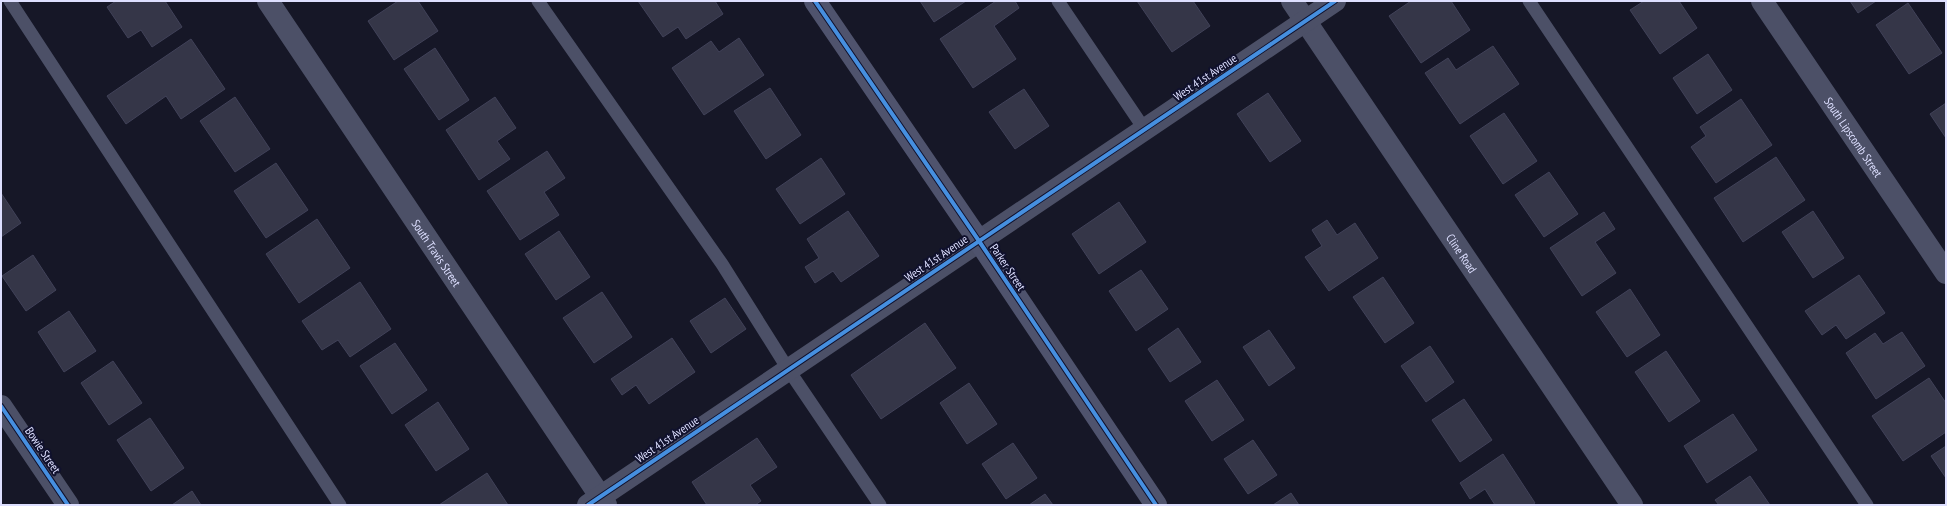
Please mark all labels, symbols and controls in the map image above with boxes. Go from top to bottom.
street label: West 41st Avenue [1170,50,1240,104]
street label: South Lipscomb Street [1822,94,1887,180]
street label: South Travis Street [409,216,465,290]
street label: Cline Road [1443,230,1481,276]
street label: West 41st Avenue [901,231,971,285]
street label: Parker Street [987,241,1030,294]
street label: West 41st Avenue [632,412,702,466]
street label: Bowie Street [22,424,64,477]

